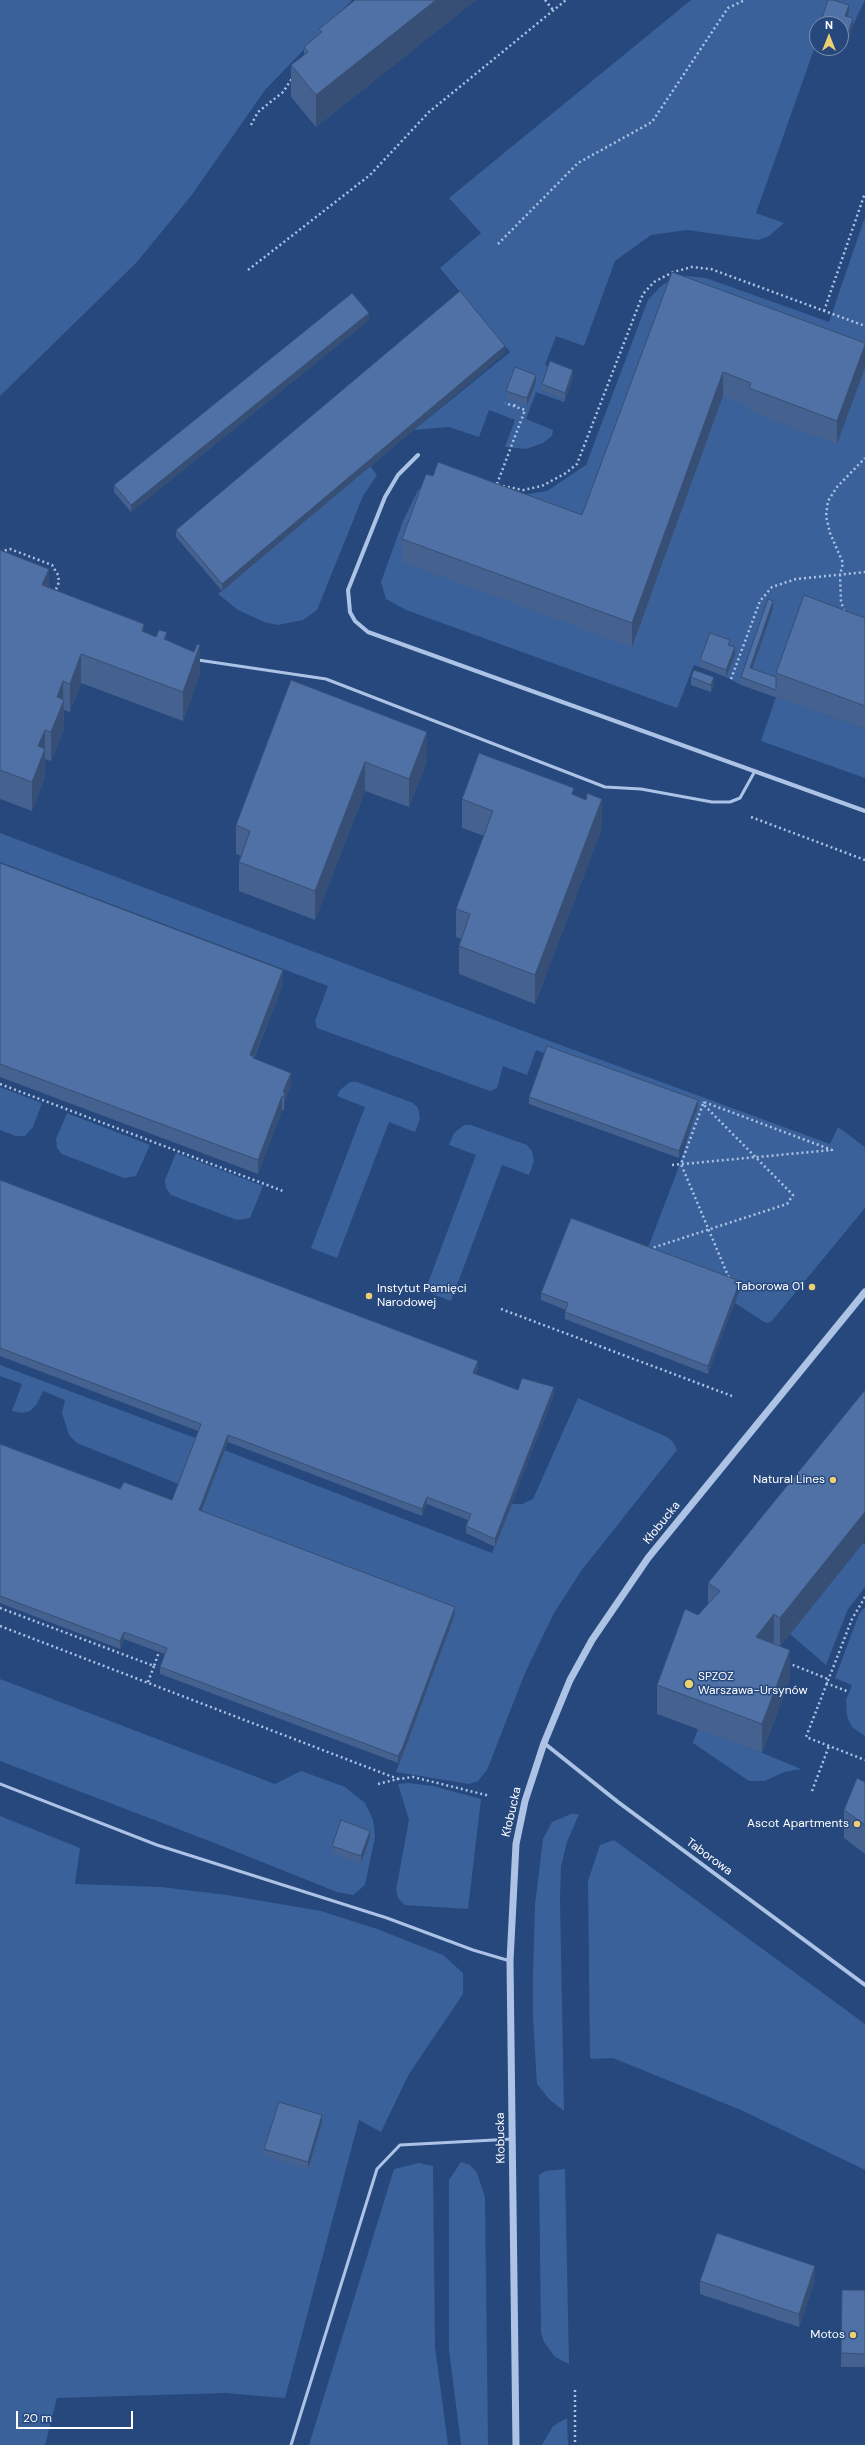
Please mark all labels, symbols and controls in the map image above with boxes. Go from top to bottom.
north arrow [809,16,849,56]
text: N [825,18,833,32]
place label: Taborowa 01 [735,1280,804,1294]
place label: Instytut Pamięci Narodowej [377,1282,467,1310]
marker: Taborowa 01 [807,1282,817,1292]
marker: Instytut Pamięci Narodowej [364,1291,374,1301]
place label: Natural Lines [753,1473,825,1487]
marker: Natural Lines [828,1475,838,1485]
street label: Kłobucka [640,1499,684,1547]
place label: SPZOZ Warszawa-Ursynów [698,1670,808,1698]
marker: SPZOZ Warszawa-Ursynów [683,1678,695,1690]
street label: Kłobucka [499,1786,525,1838]
place label: Ascot Apartments [747,1817,849,1831]
marker: Ascot Apartments [852,1819,862,1829]
street label: Taborowa [683,1835,735,1879]
street label: Kłobucka [493,2112,509,2164]
place label: Motos [810,2328,845,2342]
marker: Motos [848,2330,858,2340]
scale bar [18,2403,135,2429]
text: 20 m [23,2410,52,2426]

